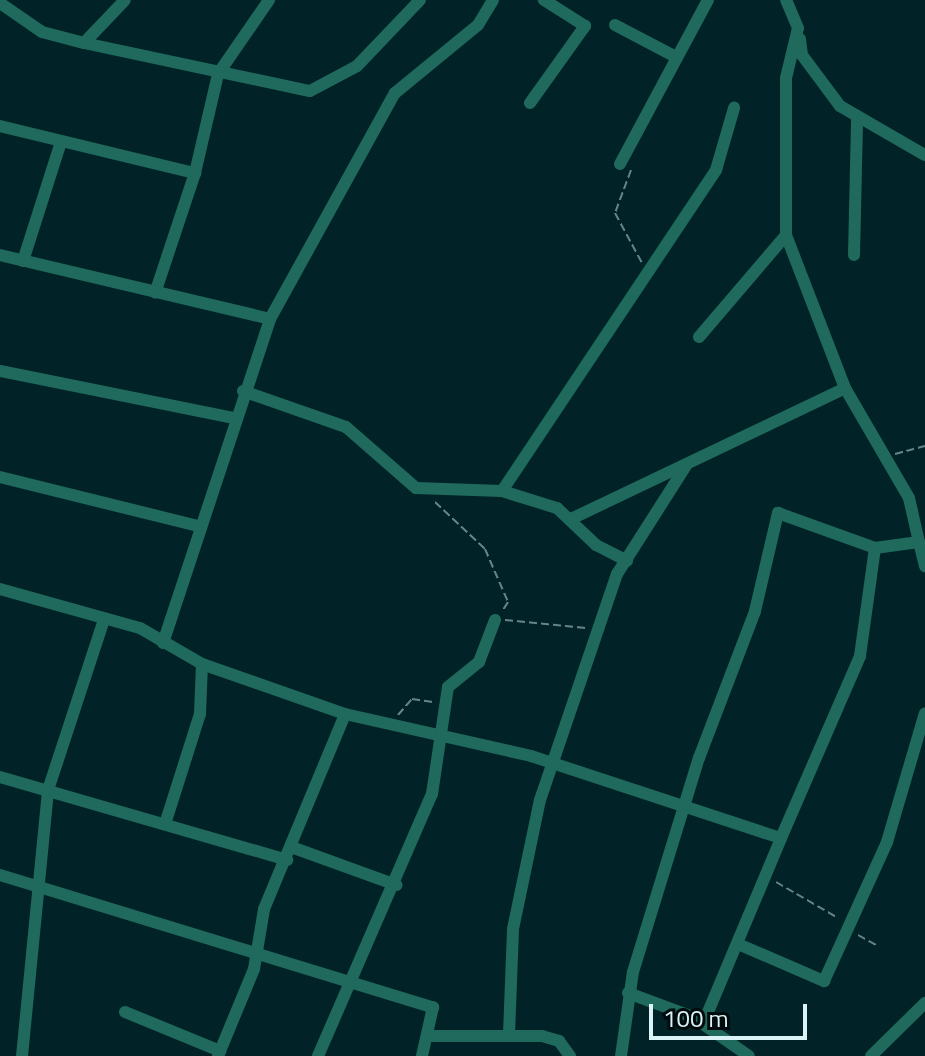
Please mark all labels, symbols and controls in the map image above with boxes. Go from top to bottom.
scale bar [653,988,811,1038]
text: 100 m [663,1000,729,1036]

